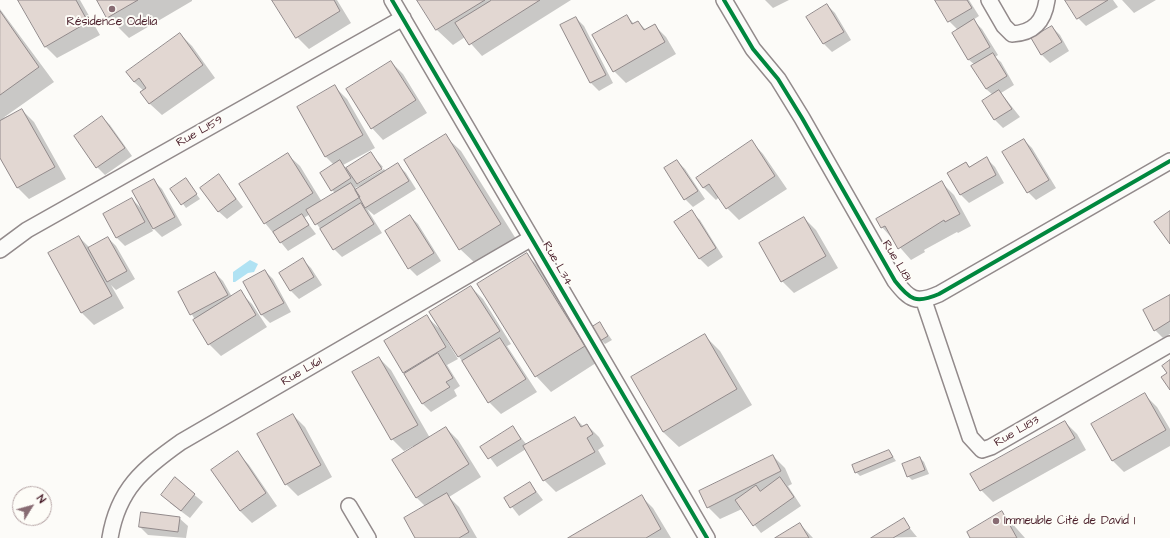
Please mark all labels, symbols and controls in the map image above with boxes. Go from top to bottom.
marker: Résidence Odelia [107,4,117,14]
place label: Résidence Odelia [67,15,157,29]
street label: Rue L159 [174,113,226,151]
street label: Rue L181 [878,238,914,284]
street label: Rue L34 [539,239,575,289]
street label: Rue L161 [279,355,325,389]
street label: Rue L183 [992,413,1042,451]
north arrow [12,486,52,526]
text: N [33,492,49,506]
place label: Immeuble Cité de David 1 [1004,514,1135,528]
marker: Immeuble Cité de David 1 [991,516,1001,526]

